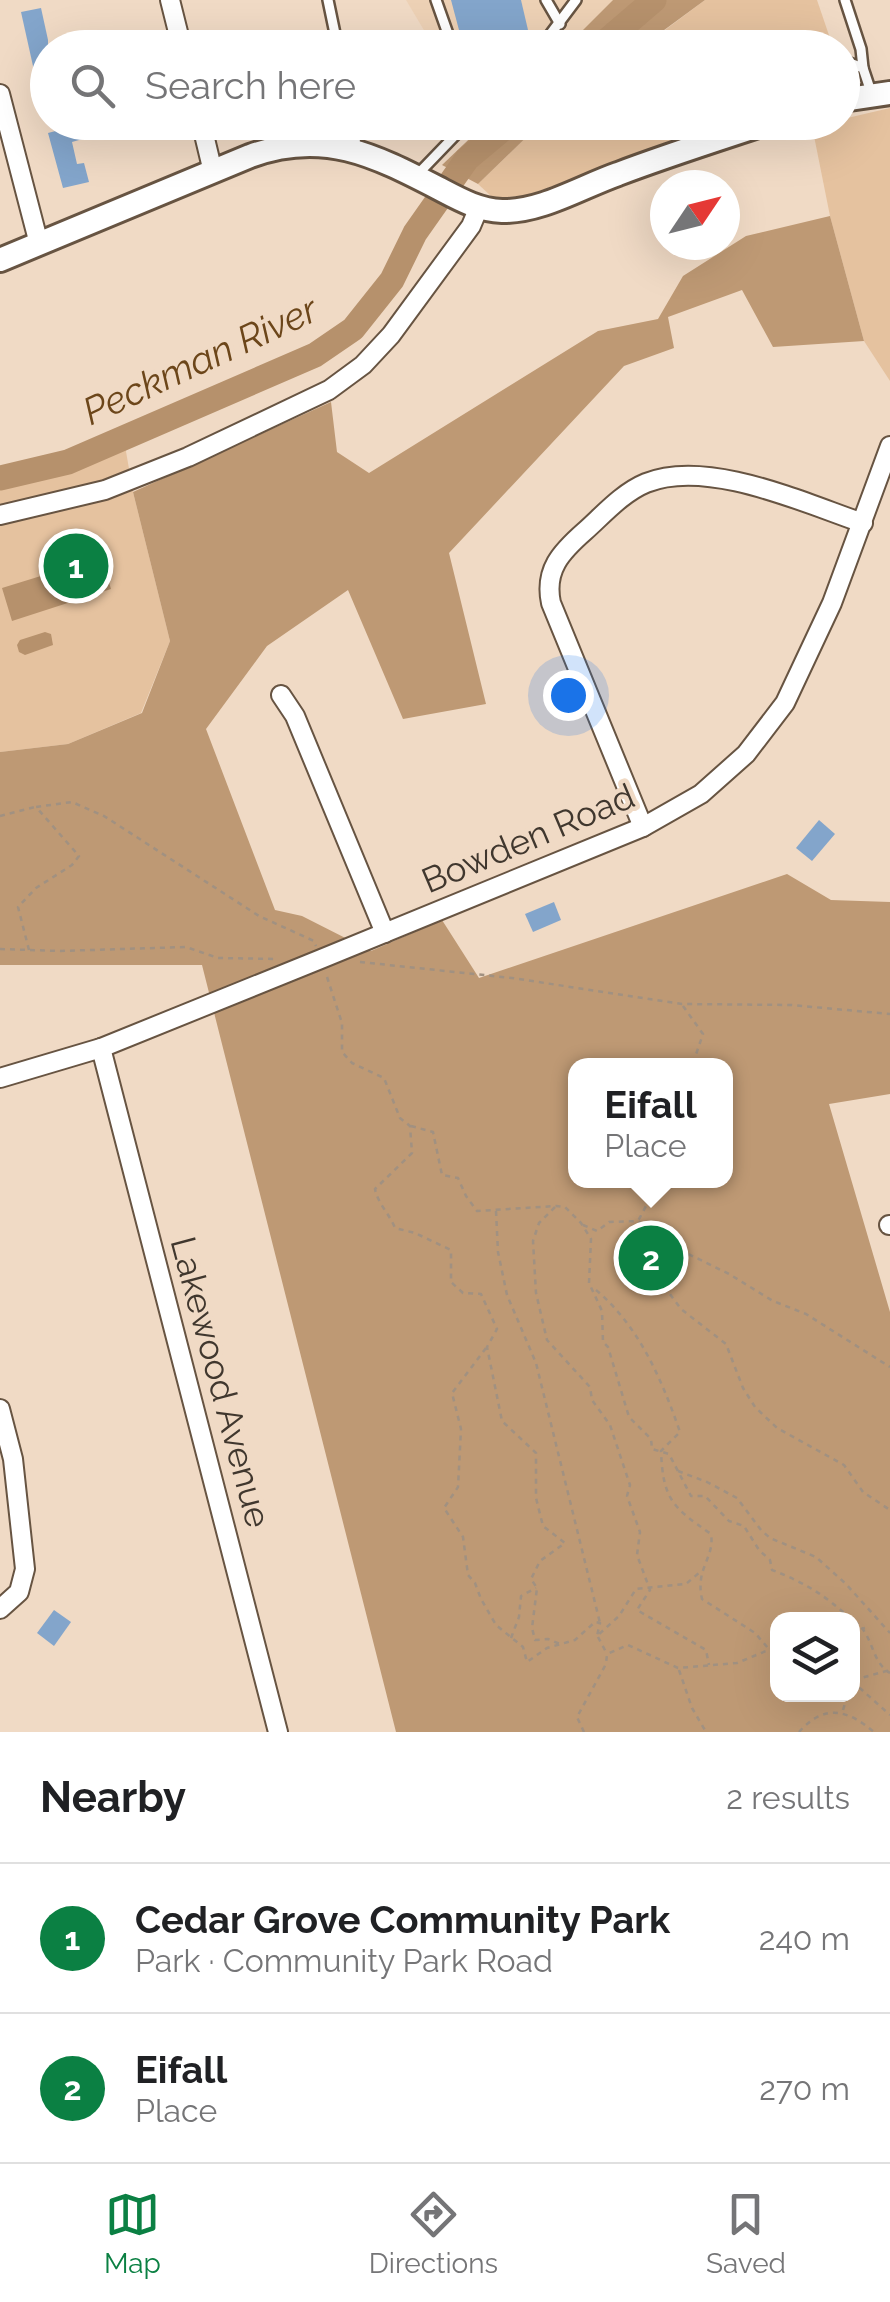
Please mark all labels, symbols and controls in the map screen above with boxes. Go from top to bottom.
search box [30,30,860,140]
icon: search [65,58,120,113]
text: Search here [145,63,356,108]
north arrow [650,170,740,260]
water label: Peckman River [76,285,326,434]
pin: 1 [44,528,108,604]
your location [543,670,594,721]
street label: Bowden Road [416,775,640,901]
popup [568,1058,733,1188]
text: Eifall [604,1082,697,1127]
text: Place [604,1127,687,1164]
pin: 2 [618,1220,684,1296]
street label: Lakewood Avenue [163,1232,279,1532]
map controls [770,1612,860,1702]
button: layers [770,1612,860,1702]
text: Nearby [40,1773,186,1822]
text: 2 results [726,1779,850,1816]
text: Cedar Grove Community Park [135,1897,670,1942]
text: 1 [65,1920,80,1957]
text: 240 m [759,1920,850,1957]
text: Park · Community Park Road [135,1942,553,1979]
text: Eifall [135,2047,227,2092]
text: 2 [63,2070,82,2107]
text: 270 m [759,2070,850,2107]
text: Place [135,2092,217,2129]
tab: Map [104,2187,161,2280]
tab: Directions [369,2187,498,2280]
tab: Saved [706,2187,786,2280]

